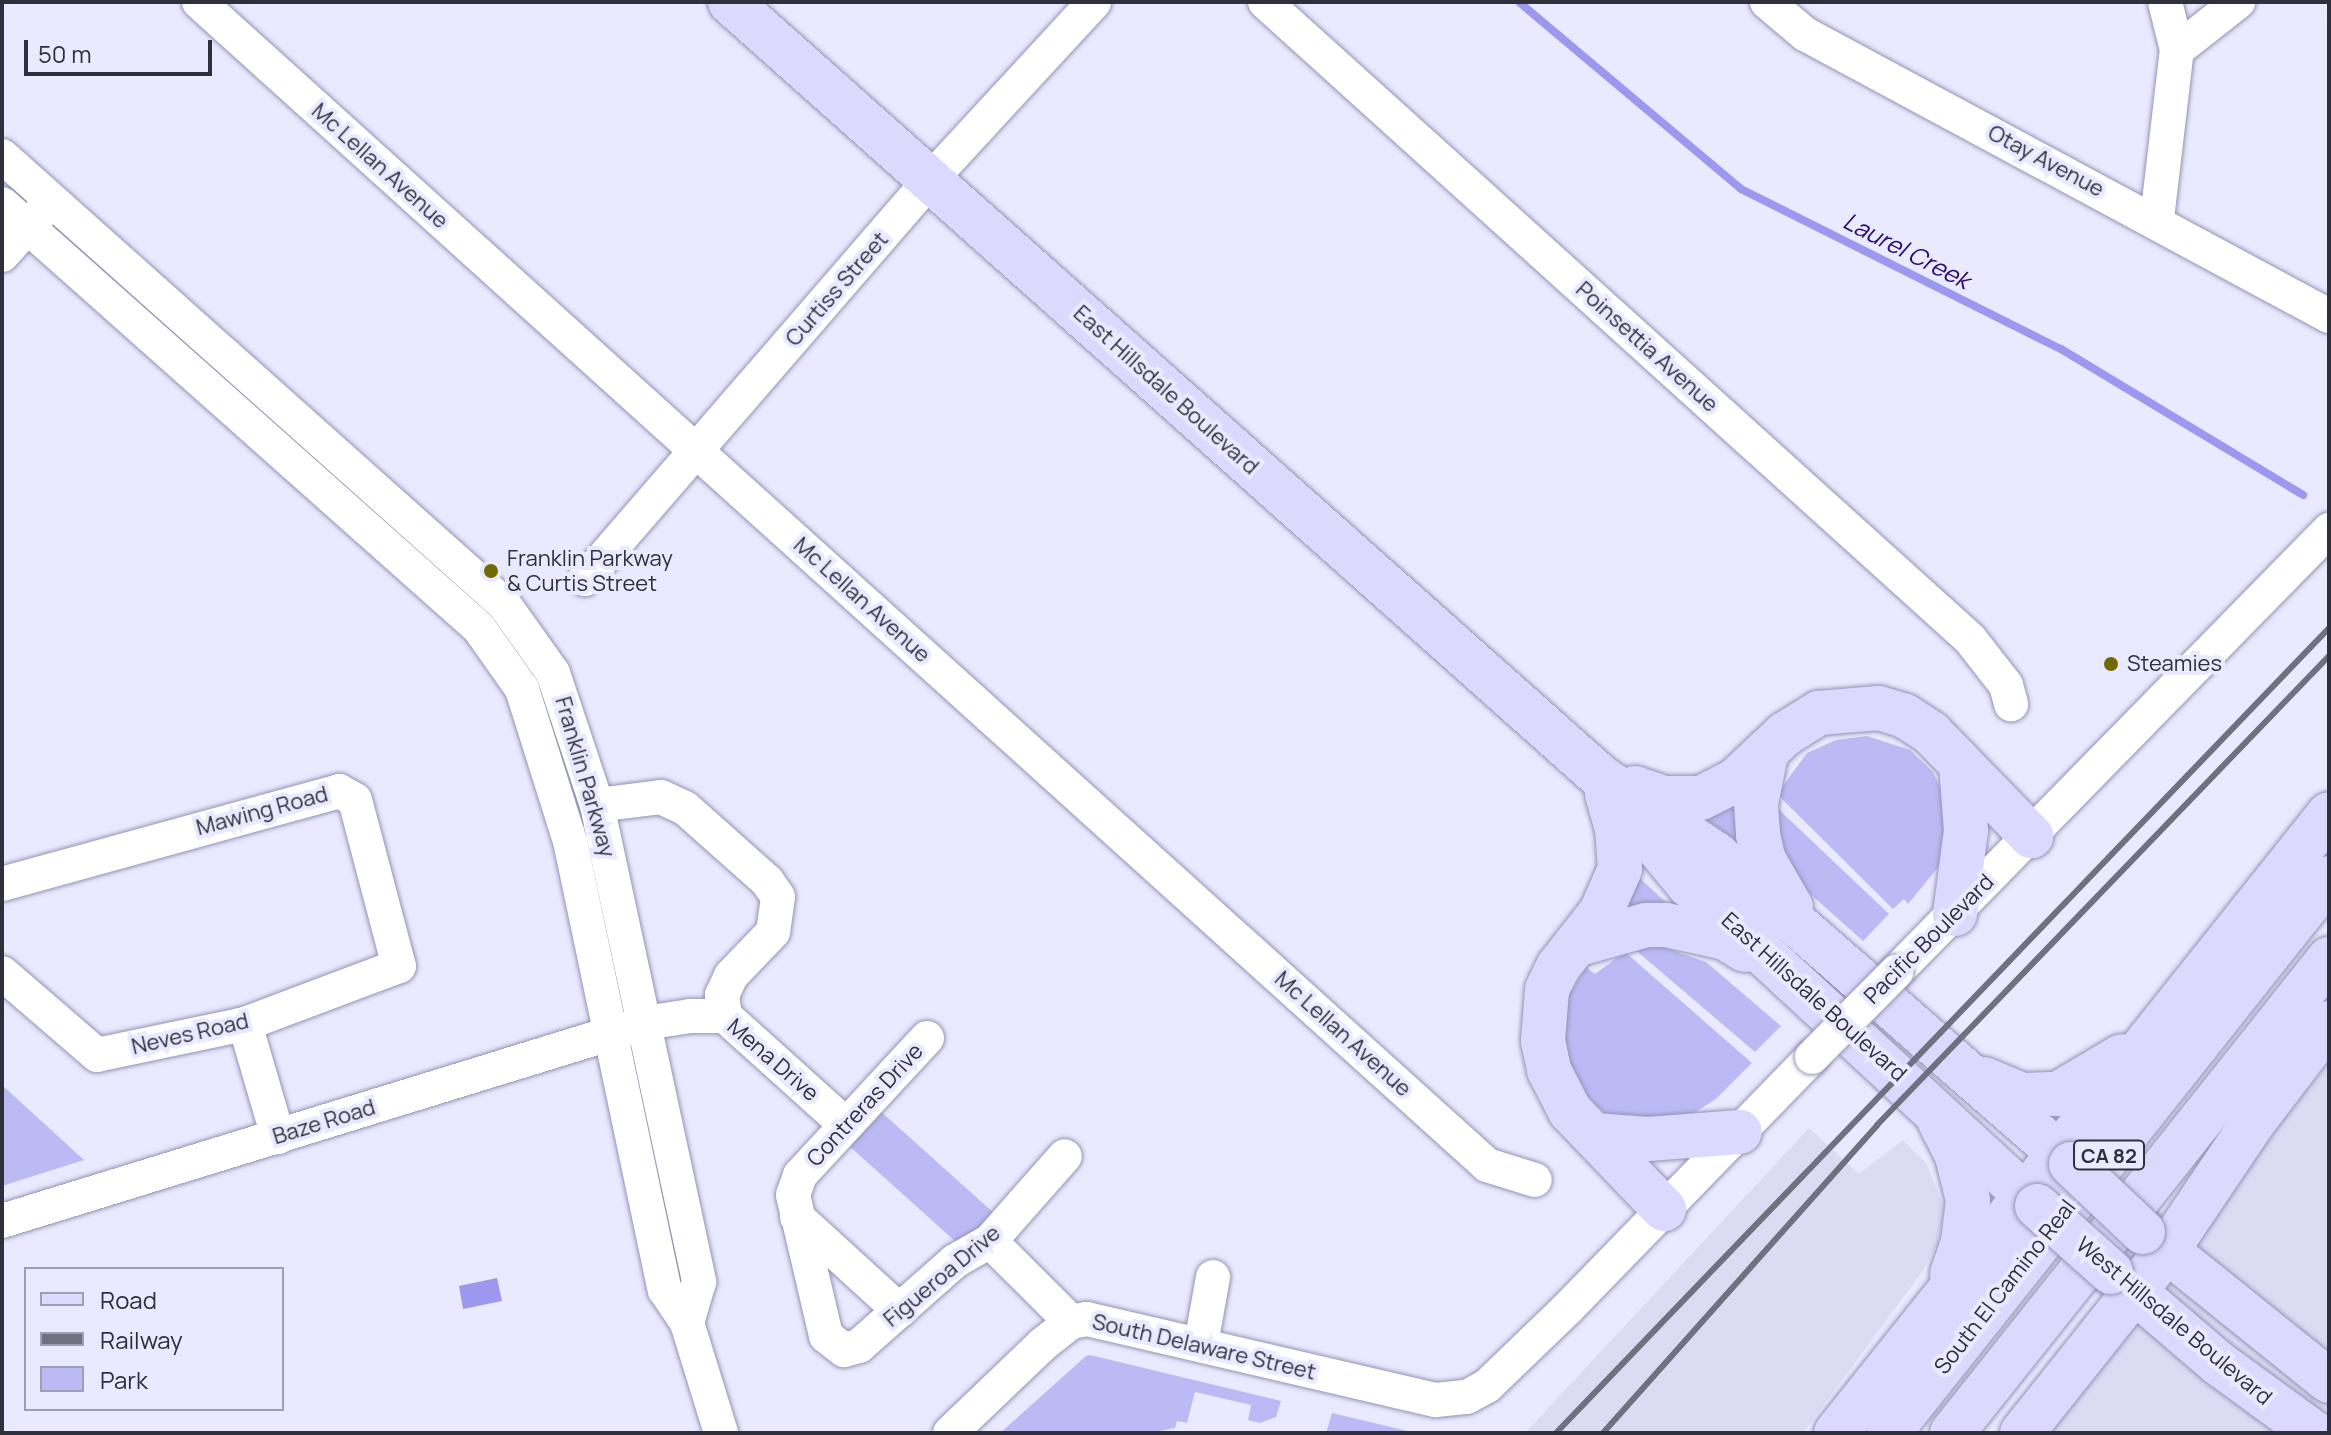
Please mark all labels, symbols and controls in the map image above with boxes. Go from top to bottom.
scale bar [28,24,216,74]
text: 50 m [38,37,92,70]
street label: Mc Lellan Avenue [306,98,454,234]
street label: Otay Avenue [1983,119,2109,203]
water label: Laurel Creek [1839,206,1975,294]
street label: Curtiss Street [780,226,894,352]
street label: Poinsettia Avenue [1570,276,1724,418]
street label: East Hillsdale Boulevard [1068,300,1264,480]
street label: Mc Lellan Avenue [788,532,936,668]
place label: Franklin Parkway & Curtis Street [507,545,673,596]
marker: Franklin Parkway & Curtis Street [482,562,500,580]
place label: Steamies [2127,651,2222,677]
marker: Steamies [2102,655,2120,673]
street label: Franklin Parkway [549,694,621,860]
street label: Mawing Road [193,781,331,841]
street label: Pacific Boulevard [1859,869,1999,1009]
street label: East Hillsdale Boulevard [1716,907,1912,1087]
street label: Mc Lellan Avenue [1269,966,1417,1102]
street label: Neves Road [129,1008,251,1060]
street label: Mena Drive [722,1013,824,1107]
street label: Contreras Drive [801,1038,929,1172]
street label: Baze Road [270,1094,378,1150]
road number: CA 82 [2073,1139,2145,1171]
street label: South El Camino Real [1929,1195,2081,1379]
street label: Figueroa Drive [878,1220,1006,1332]
street label: West Hillsdale Boulevard [2071,1231,2277,1411]
legend [24,1267,284,1411]
text: Road [100,1283,157,1316]
street label: South Delaware Street [1090,1308,1318,1386]
text: Railway [100,1323,183,1356]
text: Park [100,1363,148,1396]

